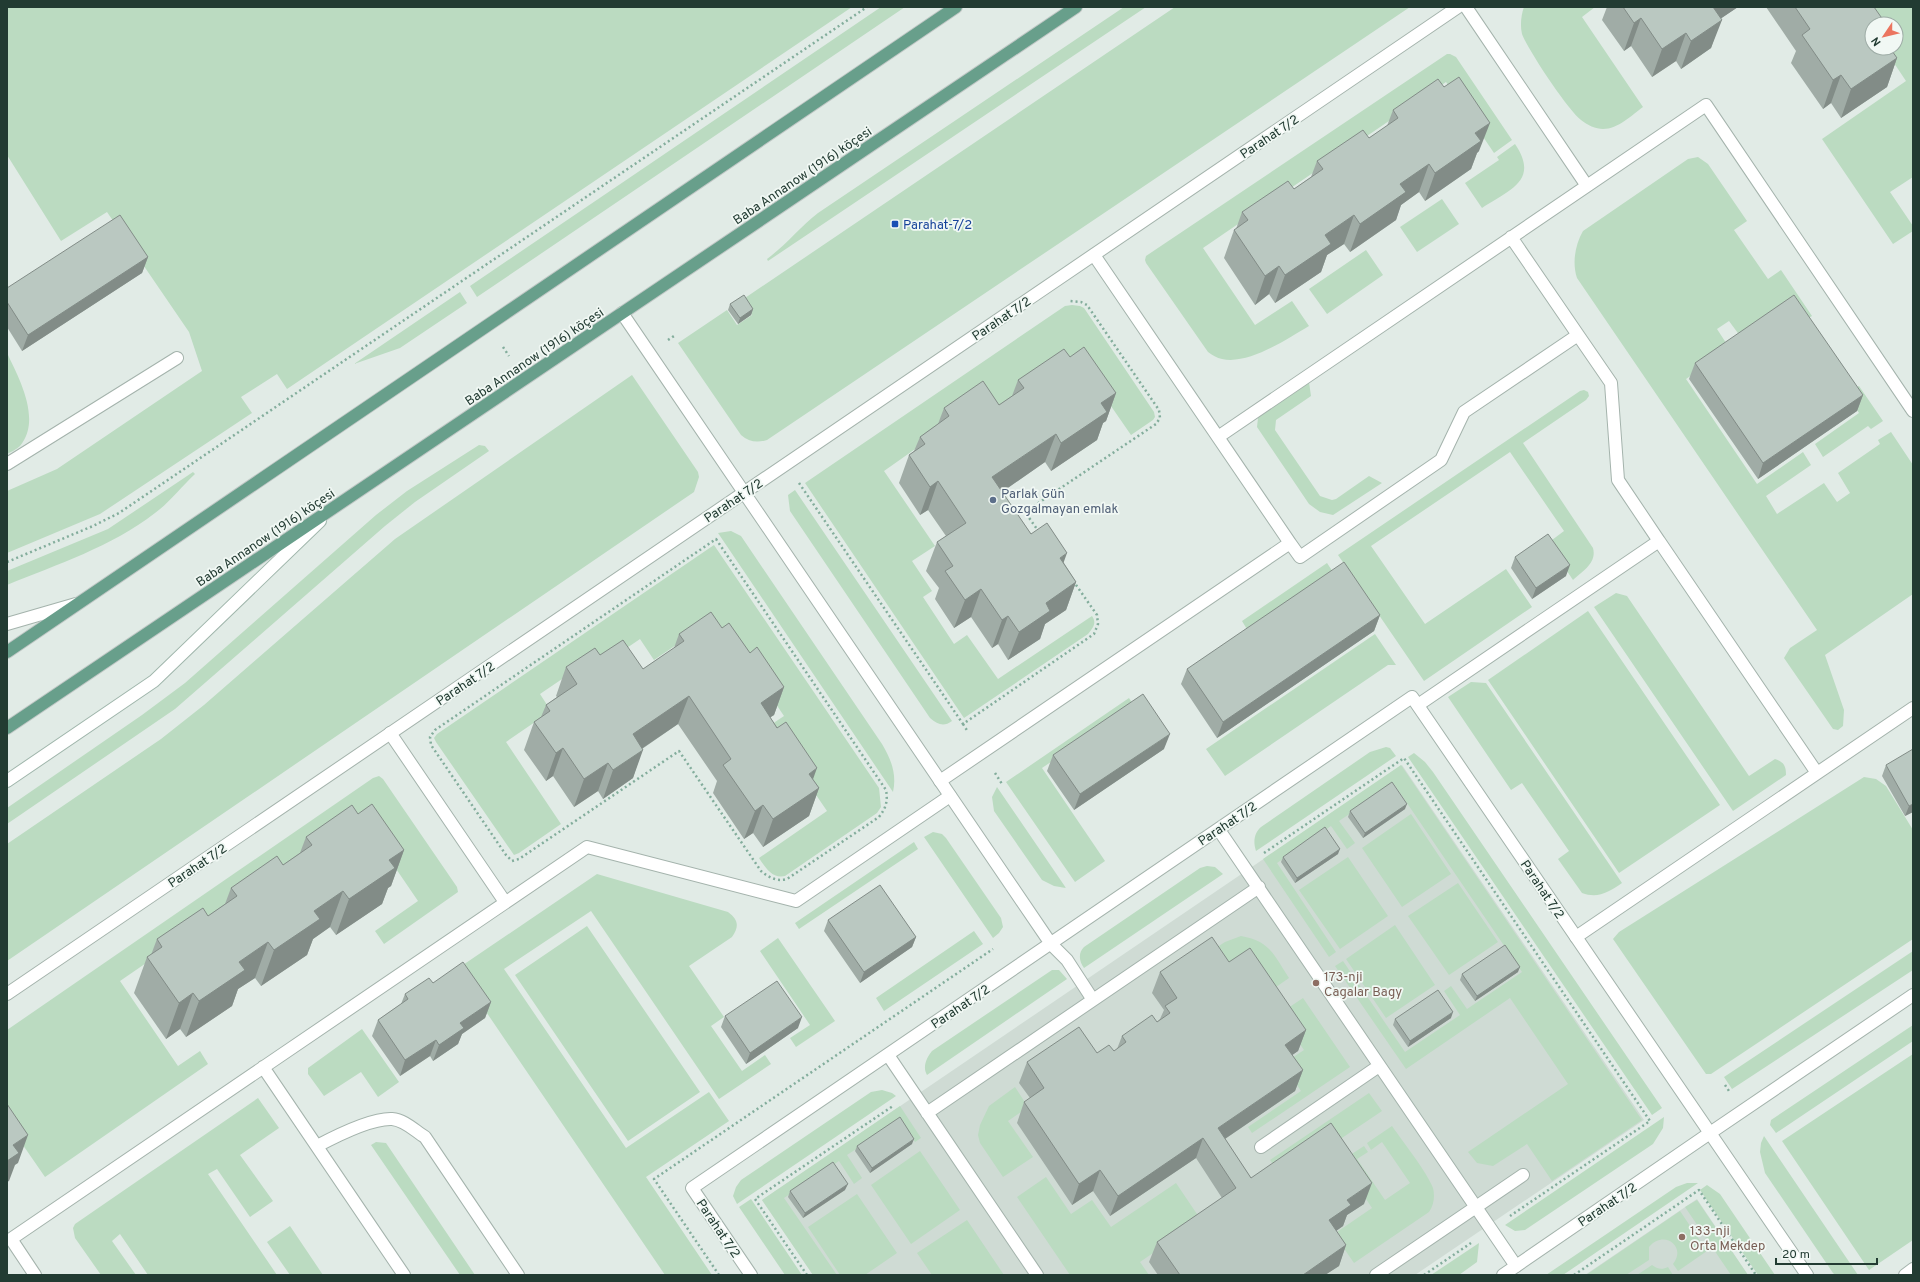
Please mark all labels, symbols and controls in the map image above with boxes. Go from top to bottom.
north arrow [1864,16,1904,56]
text: N [1869,34,1885,48]
street label: Parahat 7/2 [1238,112,1303,163]
street label: Baba Annanow (1916) köçesi [731,124,876,229]
place label: Parahat-7/2 [903,218,972,234]
marker: Parahat-7/2 [890,219,900,229]
street label: Parahat 7/2 [970,294,1035,345]
street label: Baba Annanow (1916) köçesi [463,305,608,410]
street label: Parahat 7/2 [702,476,767,527]
street label: Baba Annanow (1916) köçesi [194,486,339,591]
place label: Parlak Gün Gozgalmayan emlak [1001,487,1118,518]
marker: Parlak Gün Gozgalmayan emlak [988,495,998,505]
street label: Parahat 7/2 [434,659,499,710]
street label: Parahat 7/2 [1196,799,1261,850]
street label: Parahat 7/2 [166,841,231,892]
street label: Parahat 7/2 [1516,858,1567,923]
place label: 173-nji Cagalar Bagy [1324,970,1402,1001]
marker: 173-nji Cagalar Bagy [1311,978,1321,988]
street label: Parahat 7/2 [929,982,994,1033]
street label: Parahat 7/2 [1576,1180,1641,1231]
street label: Parahat 7/2 [692,1197,743,1262]
place label: 133-nji Orta Mekdep [1690,1224,1765,1255]
marker: 133-nji Orta Mekdep [1677,1232,1687,1242]
scale bar [1776,1240,1877,1266]
text: 20 m [1782,1247,1810,1263]

